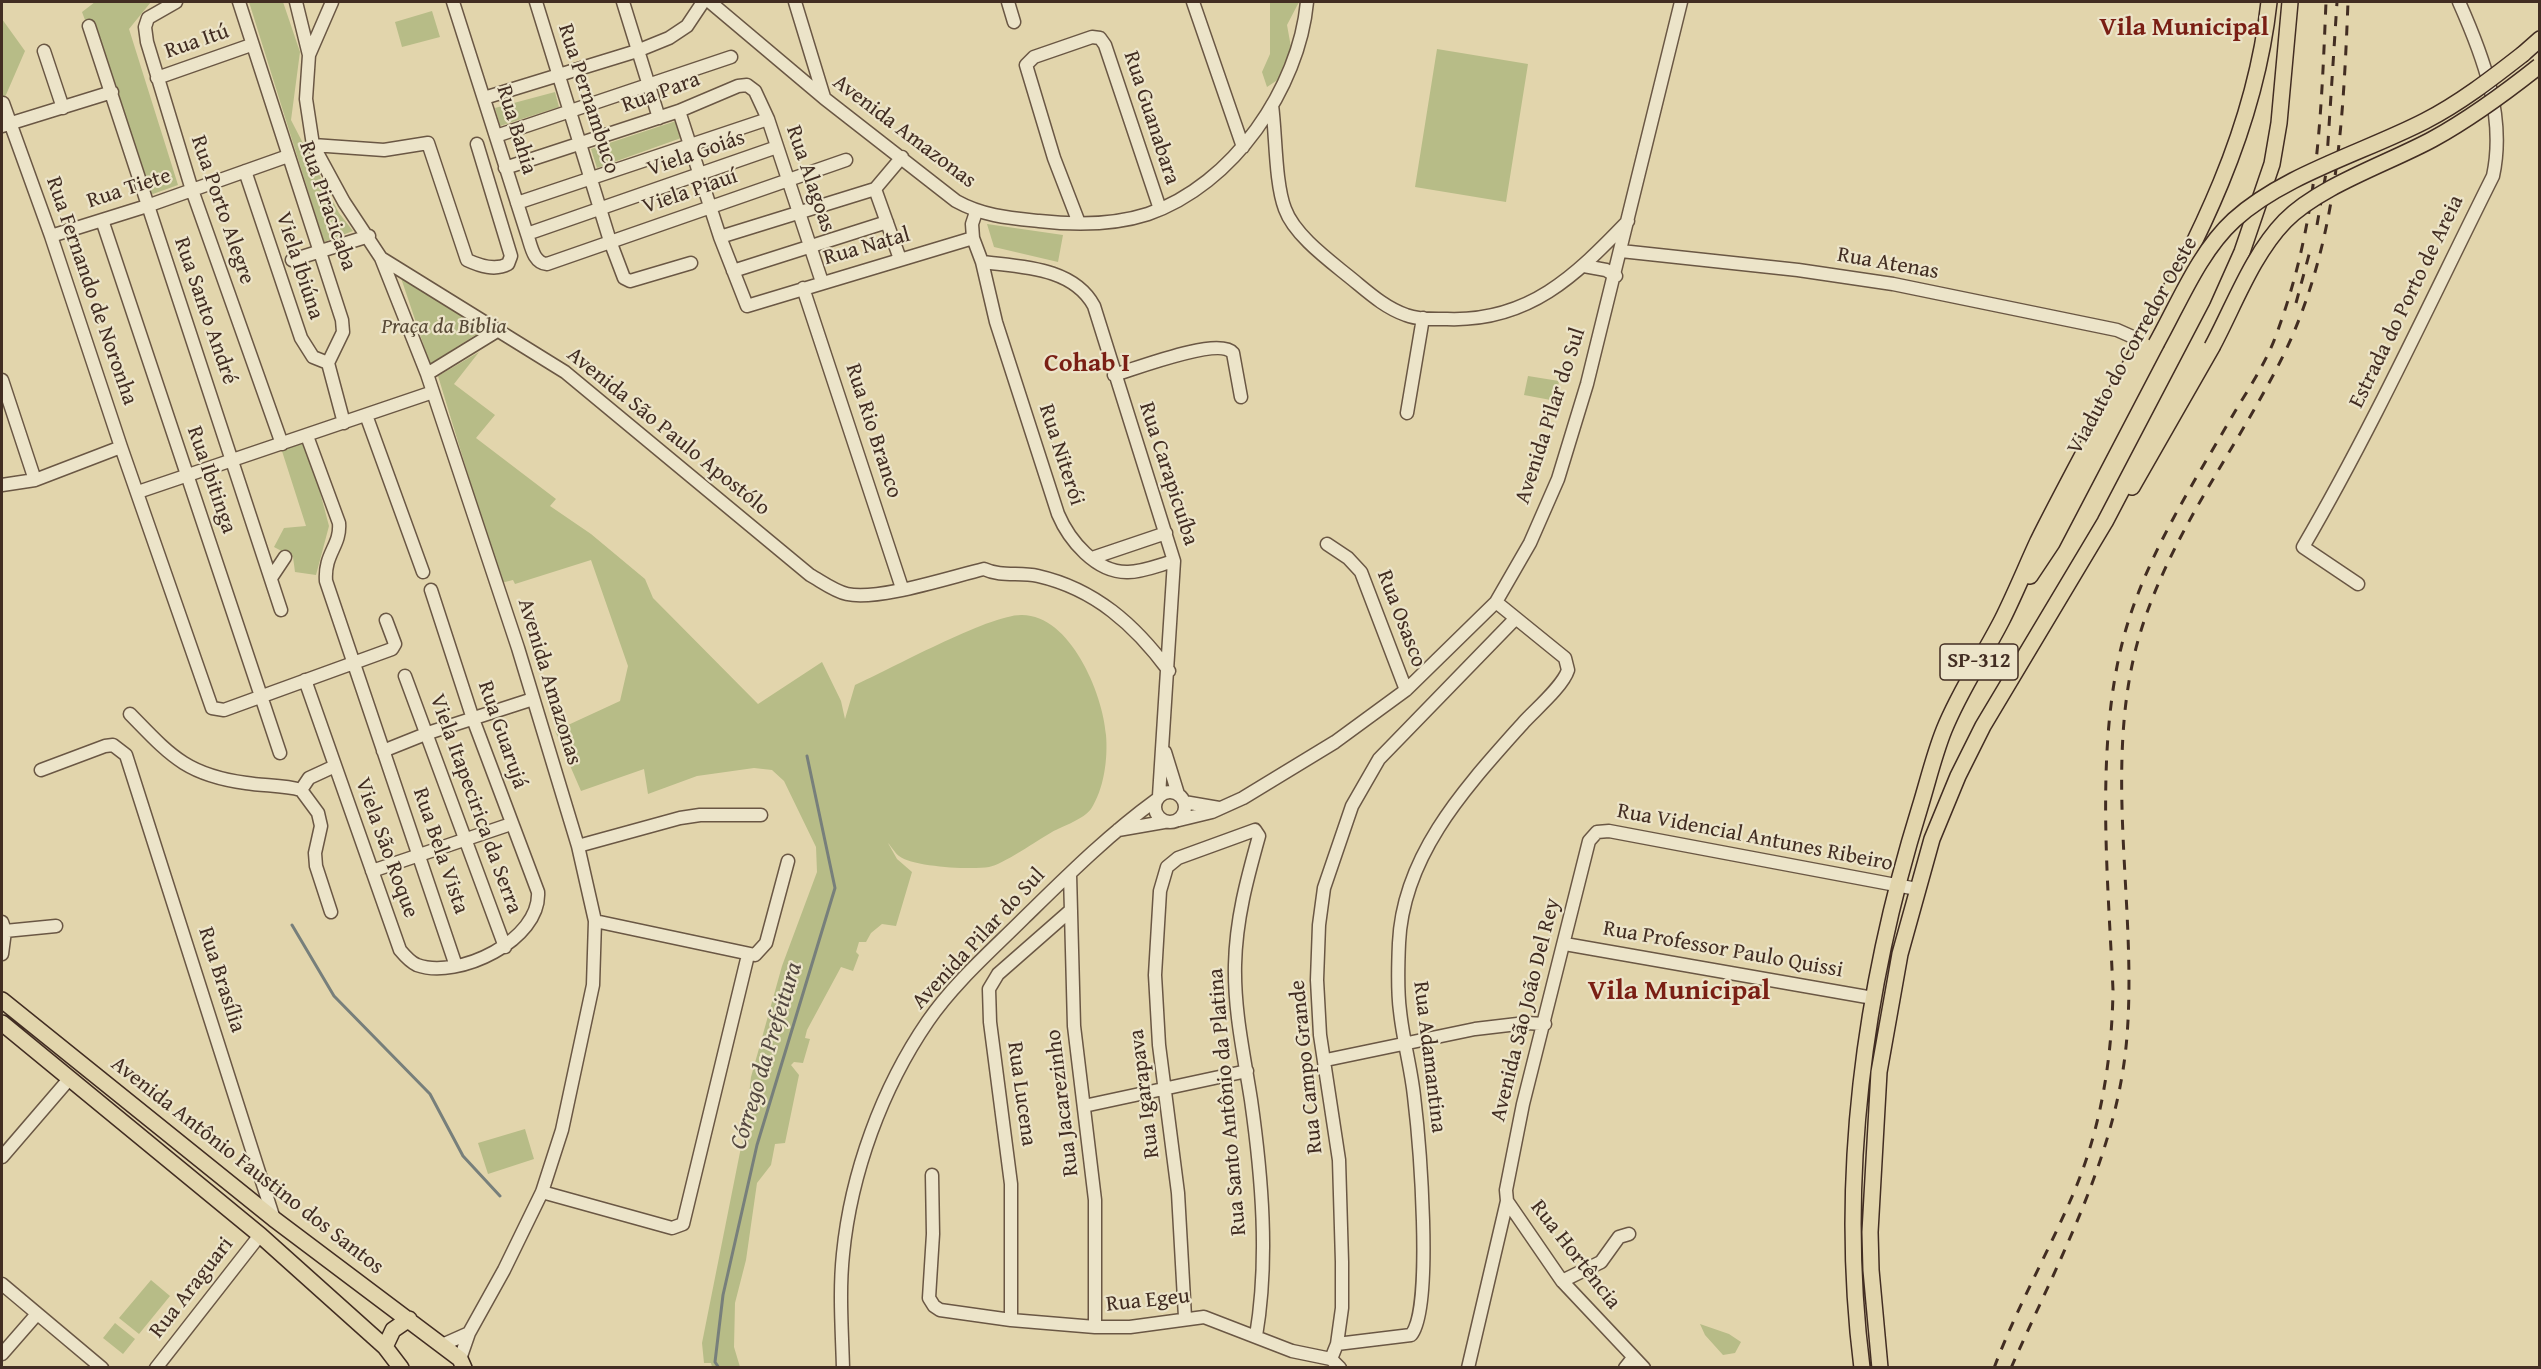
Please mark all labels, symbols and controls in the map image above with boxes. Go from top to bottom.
district label: Vila Municipal [2099,12,2269,44]
street label: Rua Itú [161,19,233,65]
street label: Rua Pernambuco [551,21,625,177]
street label: Rua Guanabara [1117,48,1185,188]
street label: Rua Para [618,67,704,119]
street label: Avenida Amazonas [827,70,981,194]
street label: Rua Bahia [490,82,542,178]
street label: Rua Alagoas [779,122,841,236]
street label: Viela Goiás [644,125,748,183]
street label: Rua Porto Alegre [184,132,260,288]
street label: Rua Piracicaba [293,138,361,274]
street label: Rua Tiete [84,163,174,215]
street label: Viela Piauí [639,163,741,221]
street label: Rua Fernando de Noronha [40,173,142,409]
street label: Estrada do Porto de Areia [2344,191,2470,413]
street label: Viela Ibiúna [269,209,329,323]
street label: Rua Natal [821,222,913,272]
street label: Viaduto do Corredor Oeste [2062,232,2204,460]
street label: Rua Santo André [167,234,243,388]
street label: Rua Atenas [1835,242,1941,286]
park label: Praça da Biblia [381,314,507,340]
street label: Avenida Pilar do Sul [1510,325,1592,507]
street label: Avenida São Paulo Apostólo [561,342,775,522]
district label: Cohab I [1044,348,1130,380]
street label: Rua Rio Branco [839,360,907,502]
street label: Rua Carapicuíba [1132,399,1204,549]
street label: Rua Niterói [1032,401,1090,509]
street label: Rua Ibitinga [180,423,242,537]
street label: Rua Osasco [1370,567,1432,671]
street label: Avenida Amazonas [511,596,587,768]
road number: SP-312 [1940,644,2018,680]
street label: Rua Guarujá [471,678,533,792]
street label: Viela Itapecirica da Serra [423,690,527,918]
street label: Viela São Roque [348,774,424,922]
street label: Rua Bela Vista [406,785,474,917]
street label: Rua Videncial Antunes Ribeiro [1615,798,1895,878]
street label: Avenida Pilar do Sul [907,863,1051,1015]
street label: Avenida São João Del Rey [1485,896,1567,1124]
street label: Rua Professor Paulo Quissi [1601,916,1845,984]
street label: Rua Brasília [192,924,250,1036]
water label: Córrego da Prefeitura [725,959,809,1153]
street label: Rua Santo Antônio da Platina [1203,967,1253,1237]
district label: Vila Municipal [1588,975,1770,1009]
street label: Rua Campo Grande [1285,979,1329,1155]
street label: Rua Adamantina [1407,980,1451,1134]
street label: Rua Jacarezinho [1041,1028,1085,1178]
street label: Rua Igarapava [1124,1028,1166,1160]
street label: Rua Lucena [1001,1040,1041,1148]
street label: Avenida Antônio Faustino dos Santos [105,1051,389,1281]
street label: Rua Hortência [1524,1195,1626,1315]
street label: Rua Araguari [144,1232,240,1344]
street label: Rua Egeu [1105,1283,1191,1319]

